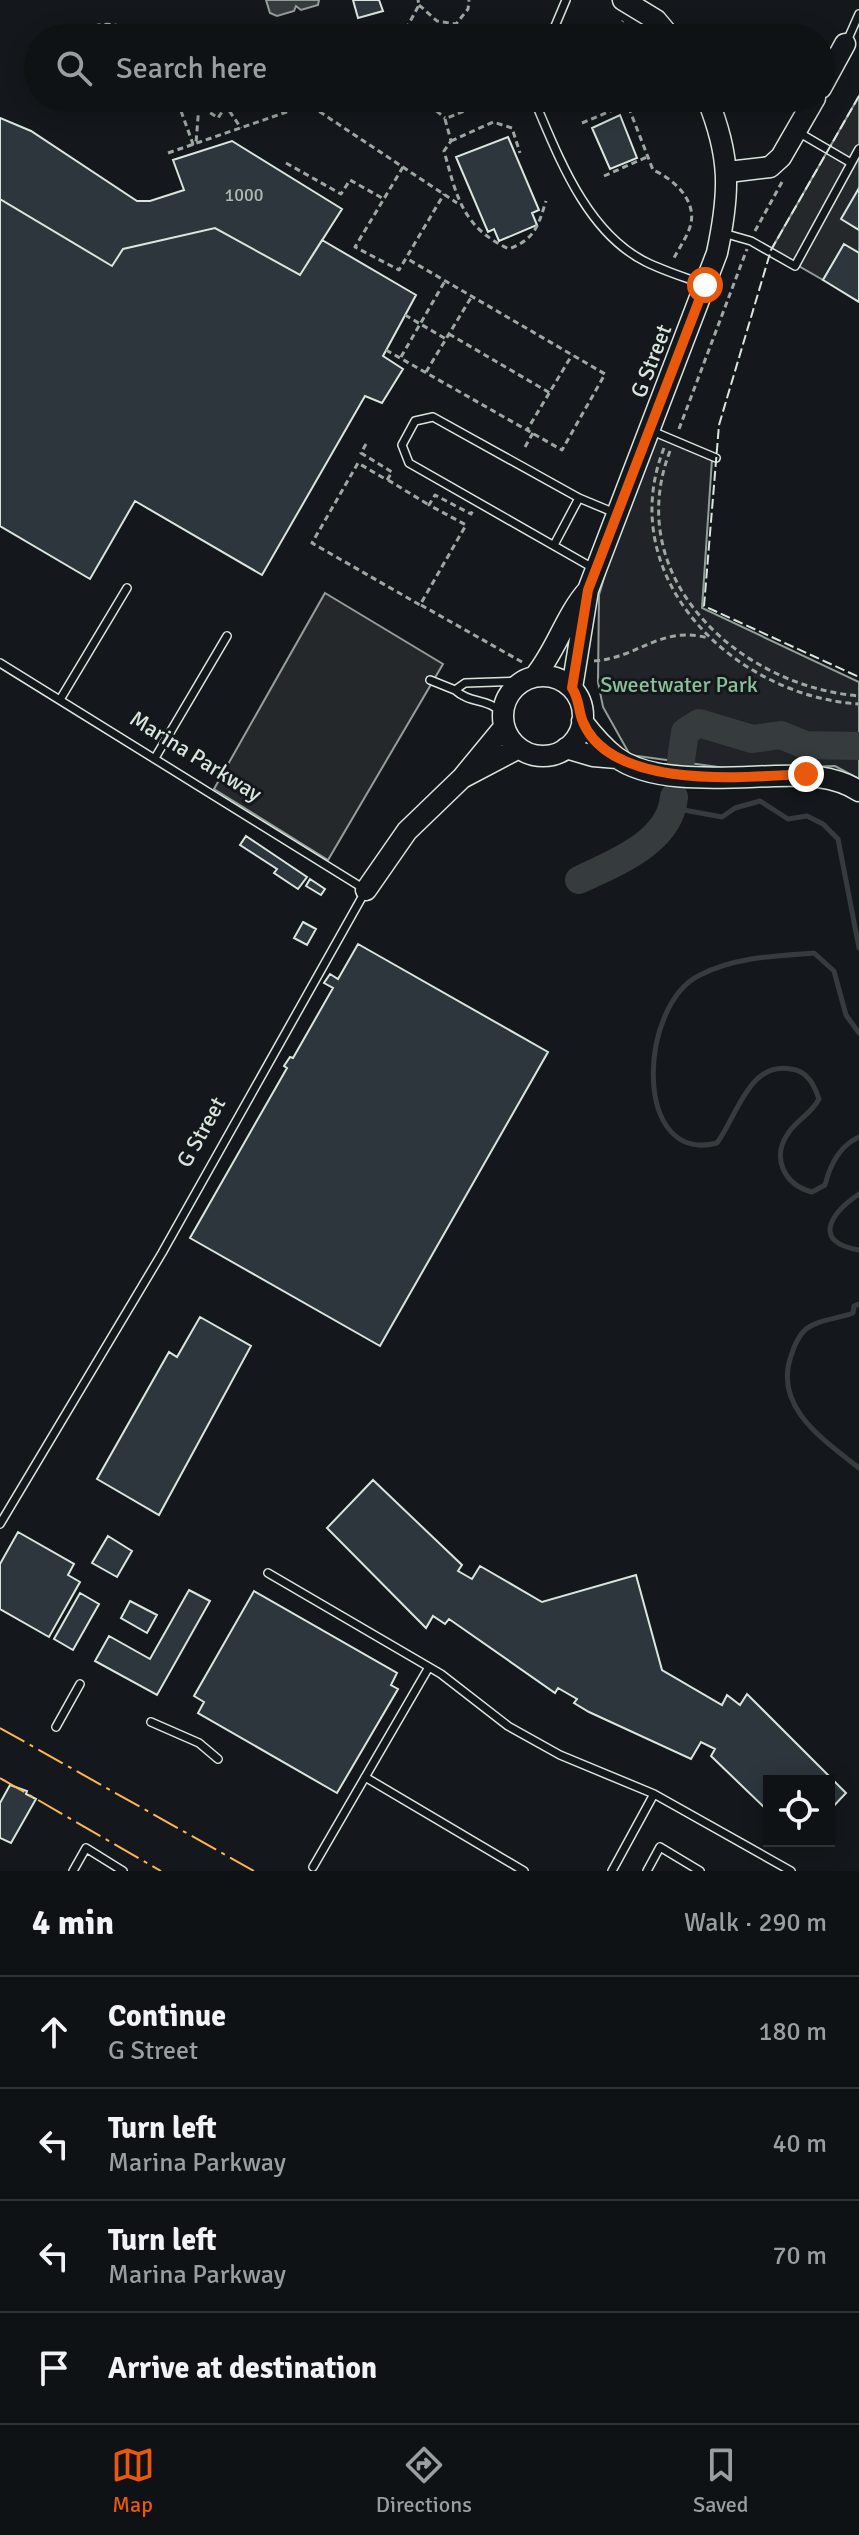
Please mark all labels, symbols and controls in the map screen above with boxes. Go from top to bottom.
search box [24,24,835,112]
icon: search [52,46,96,90]
text: Search here [116,50,267,87]
house number: 1000 [225,184,263,206]
route start [687,267,723,303]
street label: G Street [625,320,677,401]
park label: Sweetwater Park [600,671,758,698]
street label: Marina Parkway [125,705,268,808]
route end [788,756,824,792]
street label: G Street [171,1092,231,1172]
map controls [763,1775,835,1847]
button: locate [763,1775,835,1847]
text: 4 min [32,1902,114,1944]
text: Walk · 290 m [684,1907,827,1939]
text: Continue [108,1998,226,2035]
icon: ahead [32,2010,76,2054]
text: 180 m [758,2016,827,2048]
text: G Street [108,2035,198,2067]
text: Turn left [108,2110,217,2147]
icon: left [32,2122,76,2166]
text: 40 m [772,2128,827,2160]
text: Marina Parkway [108,2147,286,2179]
text: Turn left [108,2222,217,2259]
icon: left [32,2234,76,2278]
text: 70 m [772,2240,827,2272]
text: Marina Parkway [108,2259,286,2291]
icon: arrive [32,2346,76,2390]
text: Arrive at destination [108,2350,377,2387]
tab: Map [111,2443,155,2518]
tab: Directions [376,2443,472,2518]
tab: Saved [693,2443,748,2518]

